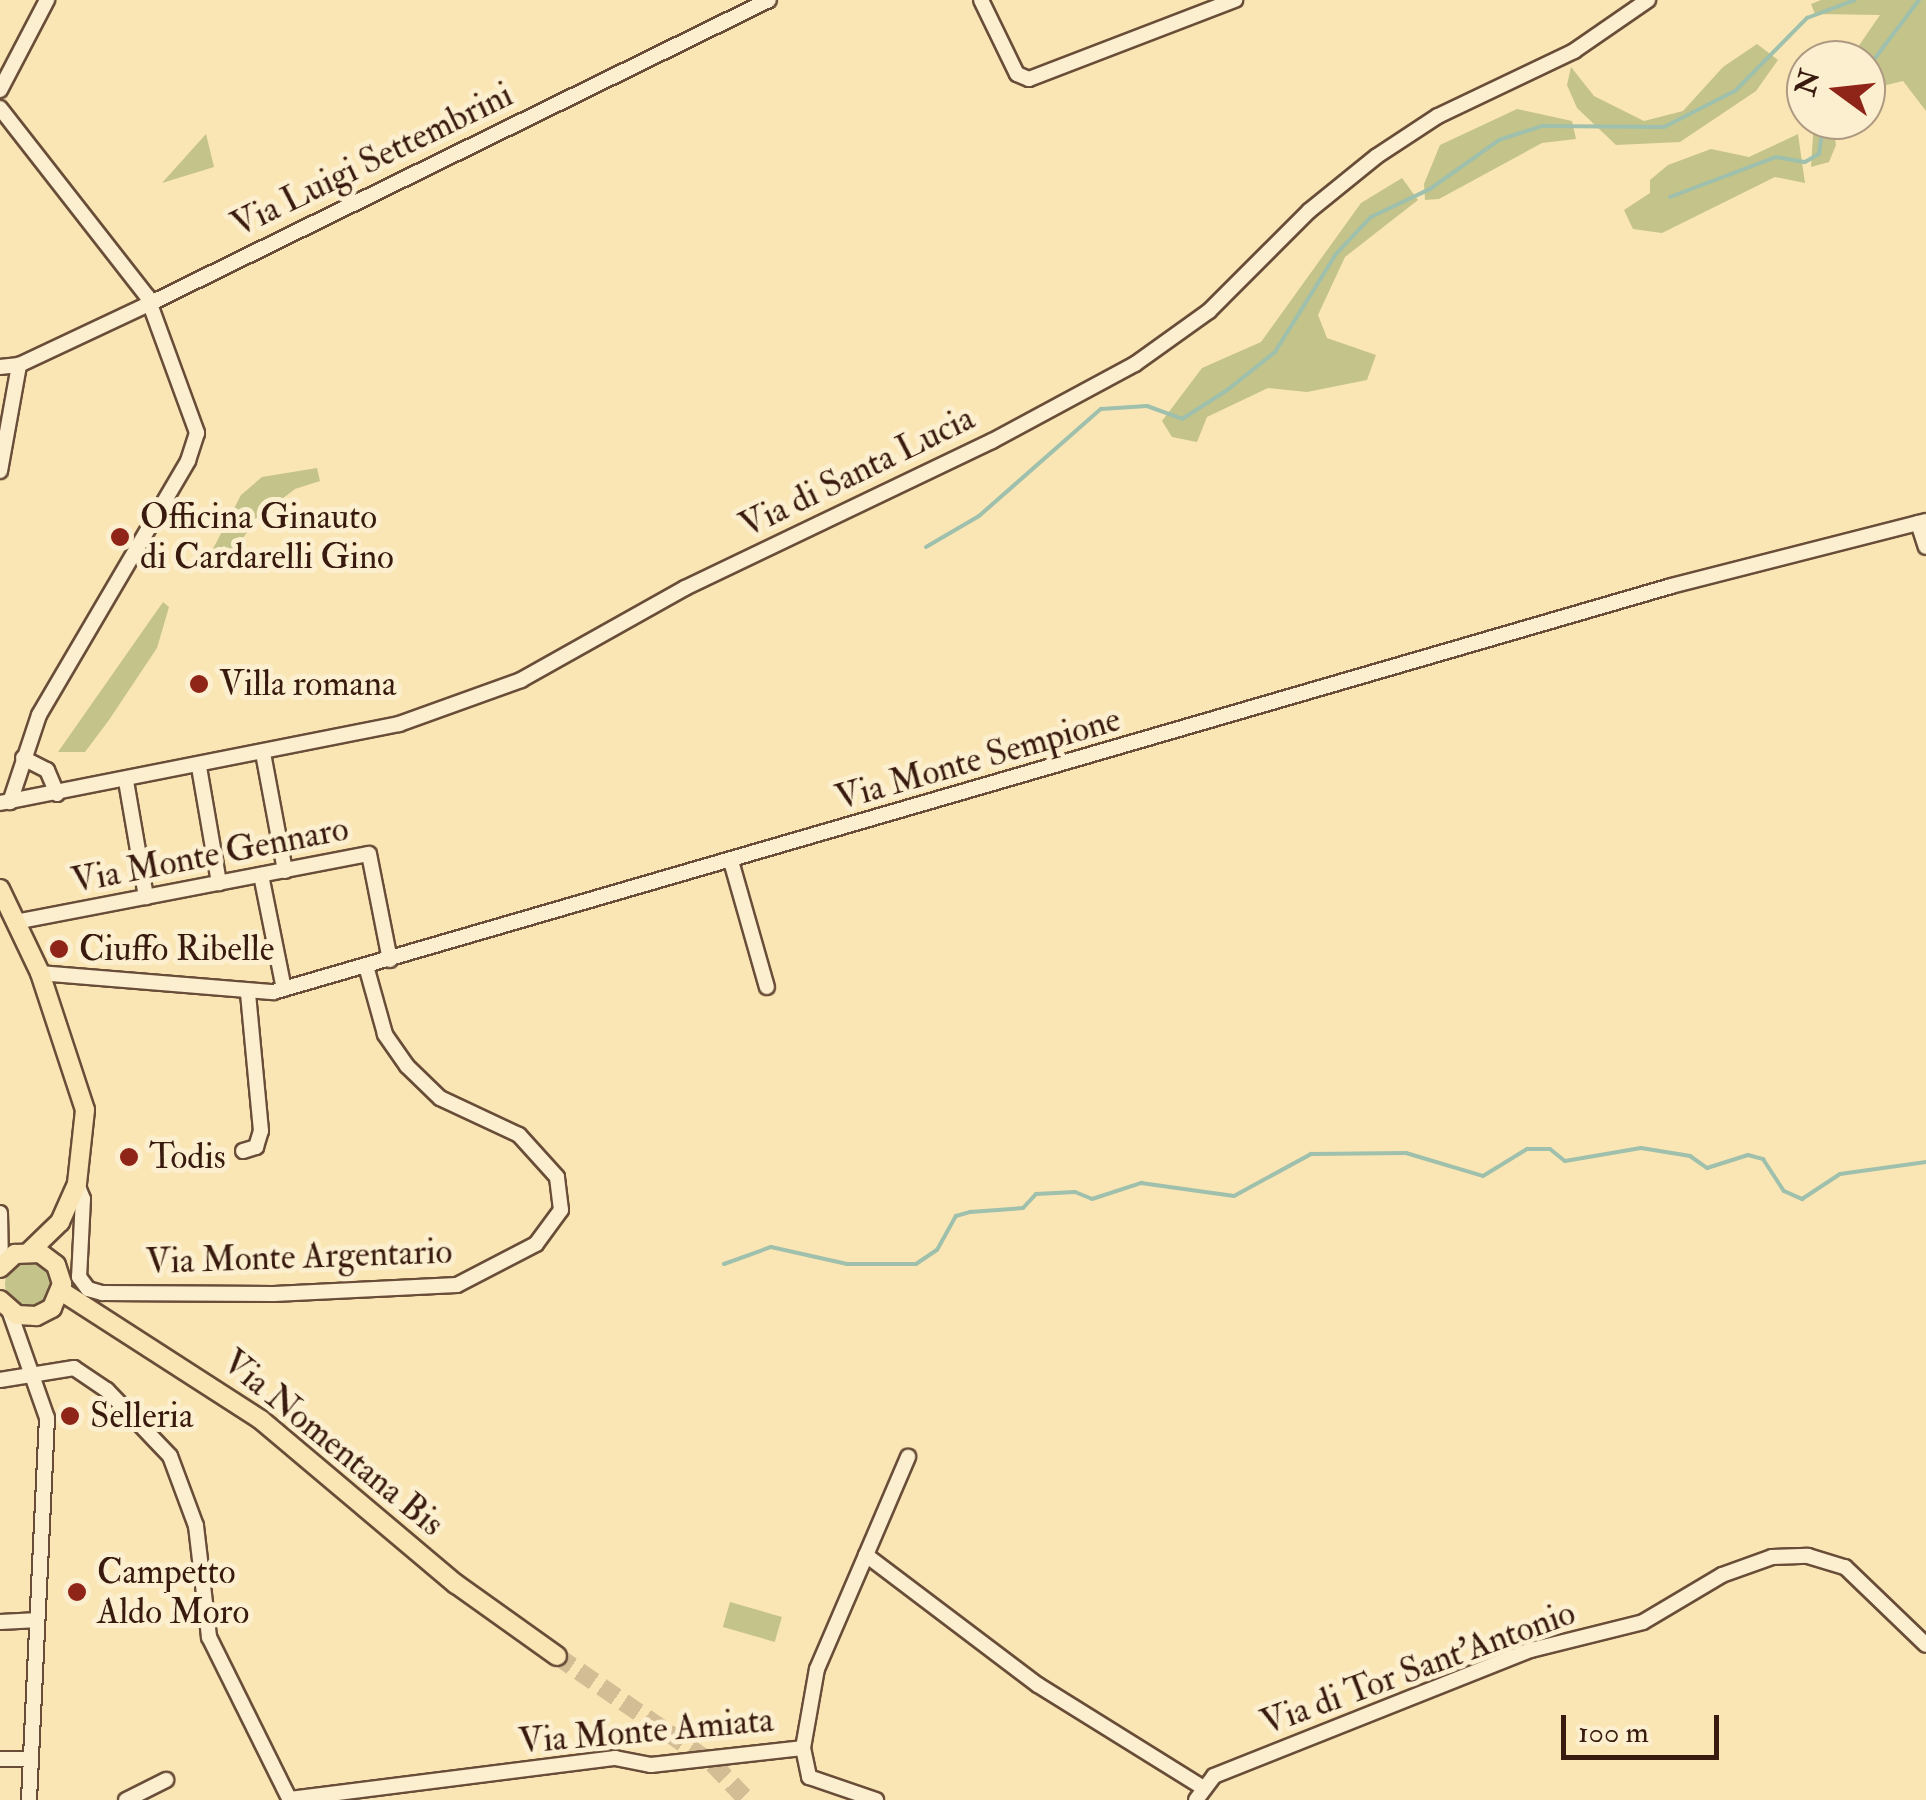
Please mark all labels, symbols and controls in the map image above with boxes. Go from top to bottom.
north arrow [1786,40,1886,140]
text: N [1788,66,1829,99]
street label: Via Luigi Settembrini [225,74,519,246]
street label: Via di Santa Lucia [733,397,981,547]
place label: Officina Ginauto di Cardarelli Gino [140,496,394,578]
marker: Officina Ginauto di Cardarelli Gino [109,526,131,548]
place label: Villa romana [219,663,396,705]
marker: Villa romana [188,673,210,695]
street label: Via Monte Sempione [831,698,1125,820]
street label: Via Monte Gennaro [68,808,352,902]
place label: Ciuffo Ribelle [79,928,274,970]
marker: Ciuffo Ribelle [48,938,70,960]
place label: Todis [149,1136,226,1178]
marker: Todis [118,1146,140,1168]
street label: Via Monte Argentario [145,1231,453,1283]
street label: Via Nomentana Bis [214,1341,452,1545]
place label: Selleria [90,1395,193,1437]
marker: Selleria [59,1405,81,1427]
place label: Campetto Aldo Moro [97,1551,249,1633]
marker: Campetto Aldo Moro [66,1581,88,1603]
street label: Via di Tor Sant'Antonio [1255,1592,1581,1744]
scale bar [1566,1695,1724,1757]
street label: Via Monte Amiata [517,1699,775,1763]
text: 100 m [1578,1714,1649,1751]

